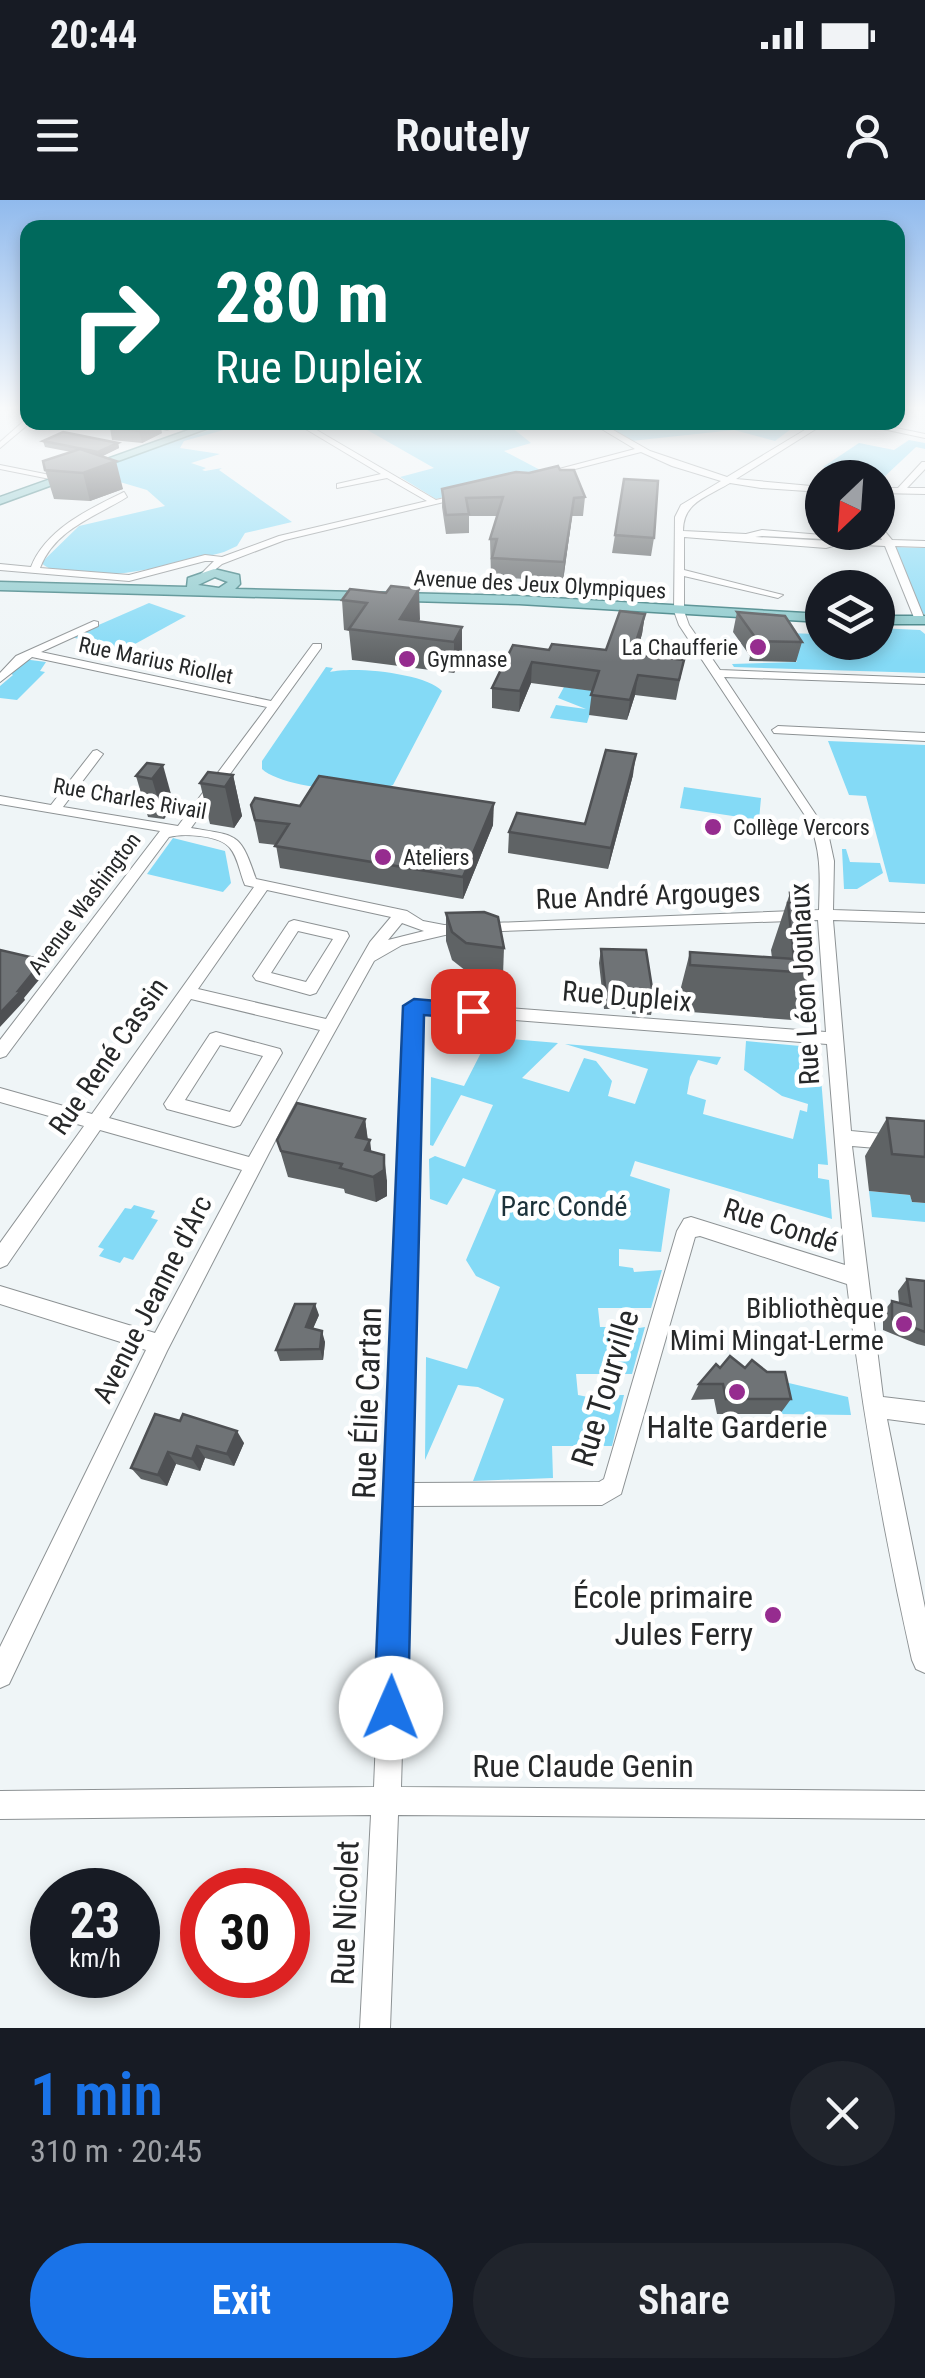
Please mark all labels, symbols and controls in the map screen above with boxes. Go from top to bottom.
text: 20:44 [50,13,137,57]
icon: menu [30,108,85,163]
icon: person [840,108,895,163]
text: Routely [395,109,530,162]
text: 280 m [215,257,389,339]
icon: right [50,260,180,390]
text: Rue Dupleix [215,341,423,394]
north arrow [805,460,895,550]
map controls [805,460,895,660]
street label: Avenue des Jeux Olympiques [413,565,667,604]
button: layers [805,570,895,660]
street label: Rue Marius Riollet [77,632,235,689]
place label: La Chaufferie [622,635,738,660]
marker: La Chaufferie [747,636,769,658]
place label: Gymnase [427,647,507,672]
marker: Gymnase [396,648,418,670]
street label: Rue Charles Rivail [51,773,208,824]
place label: Collège Vercors [733,815,870,840]
marker: Collège Vercors [702,816,724,838]
street label: Avenue Washington [23,828,146,979]
place label: Ateliers [403,845,469,870]
marker: Ateliers [372,846,394,868]
street label: Rue André Argouges [535,875,761,916]
street label: Rue Léon Jouhaux [783,882,826,1086]
pin [431,969,516,1054]
street label: Rue René Cassin [42,972,175,1141]
street label: Rue Dupleix [561,974,693,1019]
icon: arrive [446,984,501,1039]
street label: Avenue Jeanne d'Arc [86,1190,219,1408]
park label: Parc Condé [501,1190,627,1223]
street label: Rue Condé [719,1191,842,1259]
place label: Bibliothèque Mimi Mingat-Lerme [670,1292,884,1357]
street label: Rue Tourville [563,1305,647,1471]
street label: Rue Élie Cartan [345,1306,389,1500]
marker: Bibliothèque Mimi Mingat-Lerme [893,1313,915,1335]
marker: Halte Garderie [726,1381,748,1403]
place label: Halte Garderie [647,1408,827,1446]
place label: École primaire Jules Ferry [573,1578,753,1653]
marker: École primaire Jules Ferry [762,1604,784,1626]
position arrow [339,1656,443,1760]
street label: Rue Claude Genin [472,1747,694,1785]
street label: Rue Nicolet [323,1840,367,1986]
speed limit sign: 30 [180,1868,310,1998]
text: 23 [70,1892,120,1950]
text: km/h [69,1944,121,1973]
text: 1 min [30,2059,163,2130]
button: close [790,2061,895,2166]
text: 310 m · 20:45 [30,2132,202,2170]
button: Exit [30,2243,453,2358]
button: Share [473,2243,895,2358]

